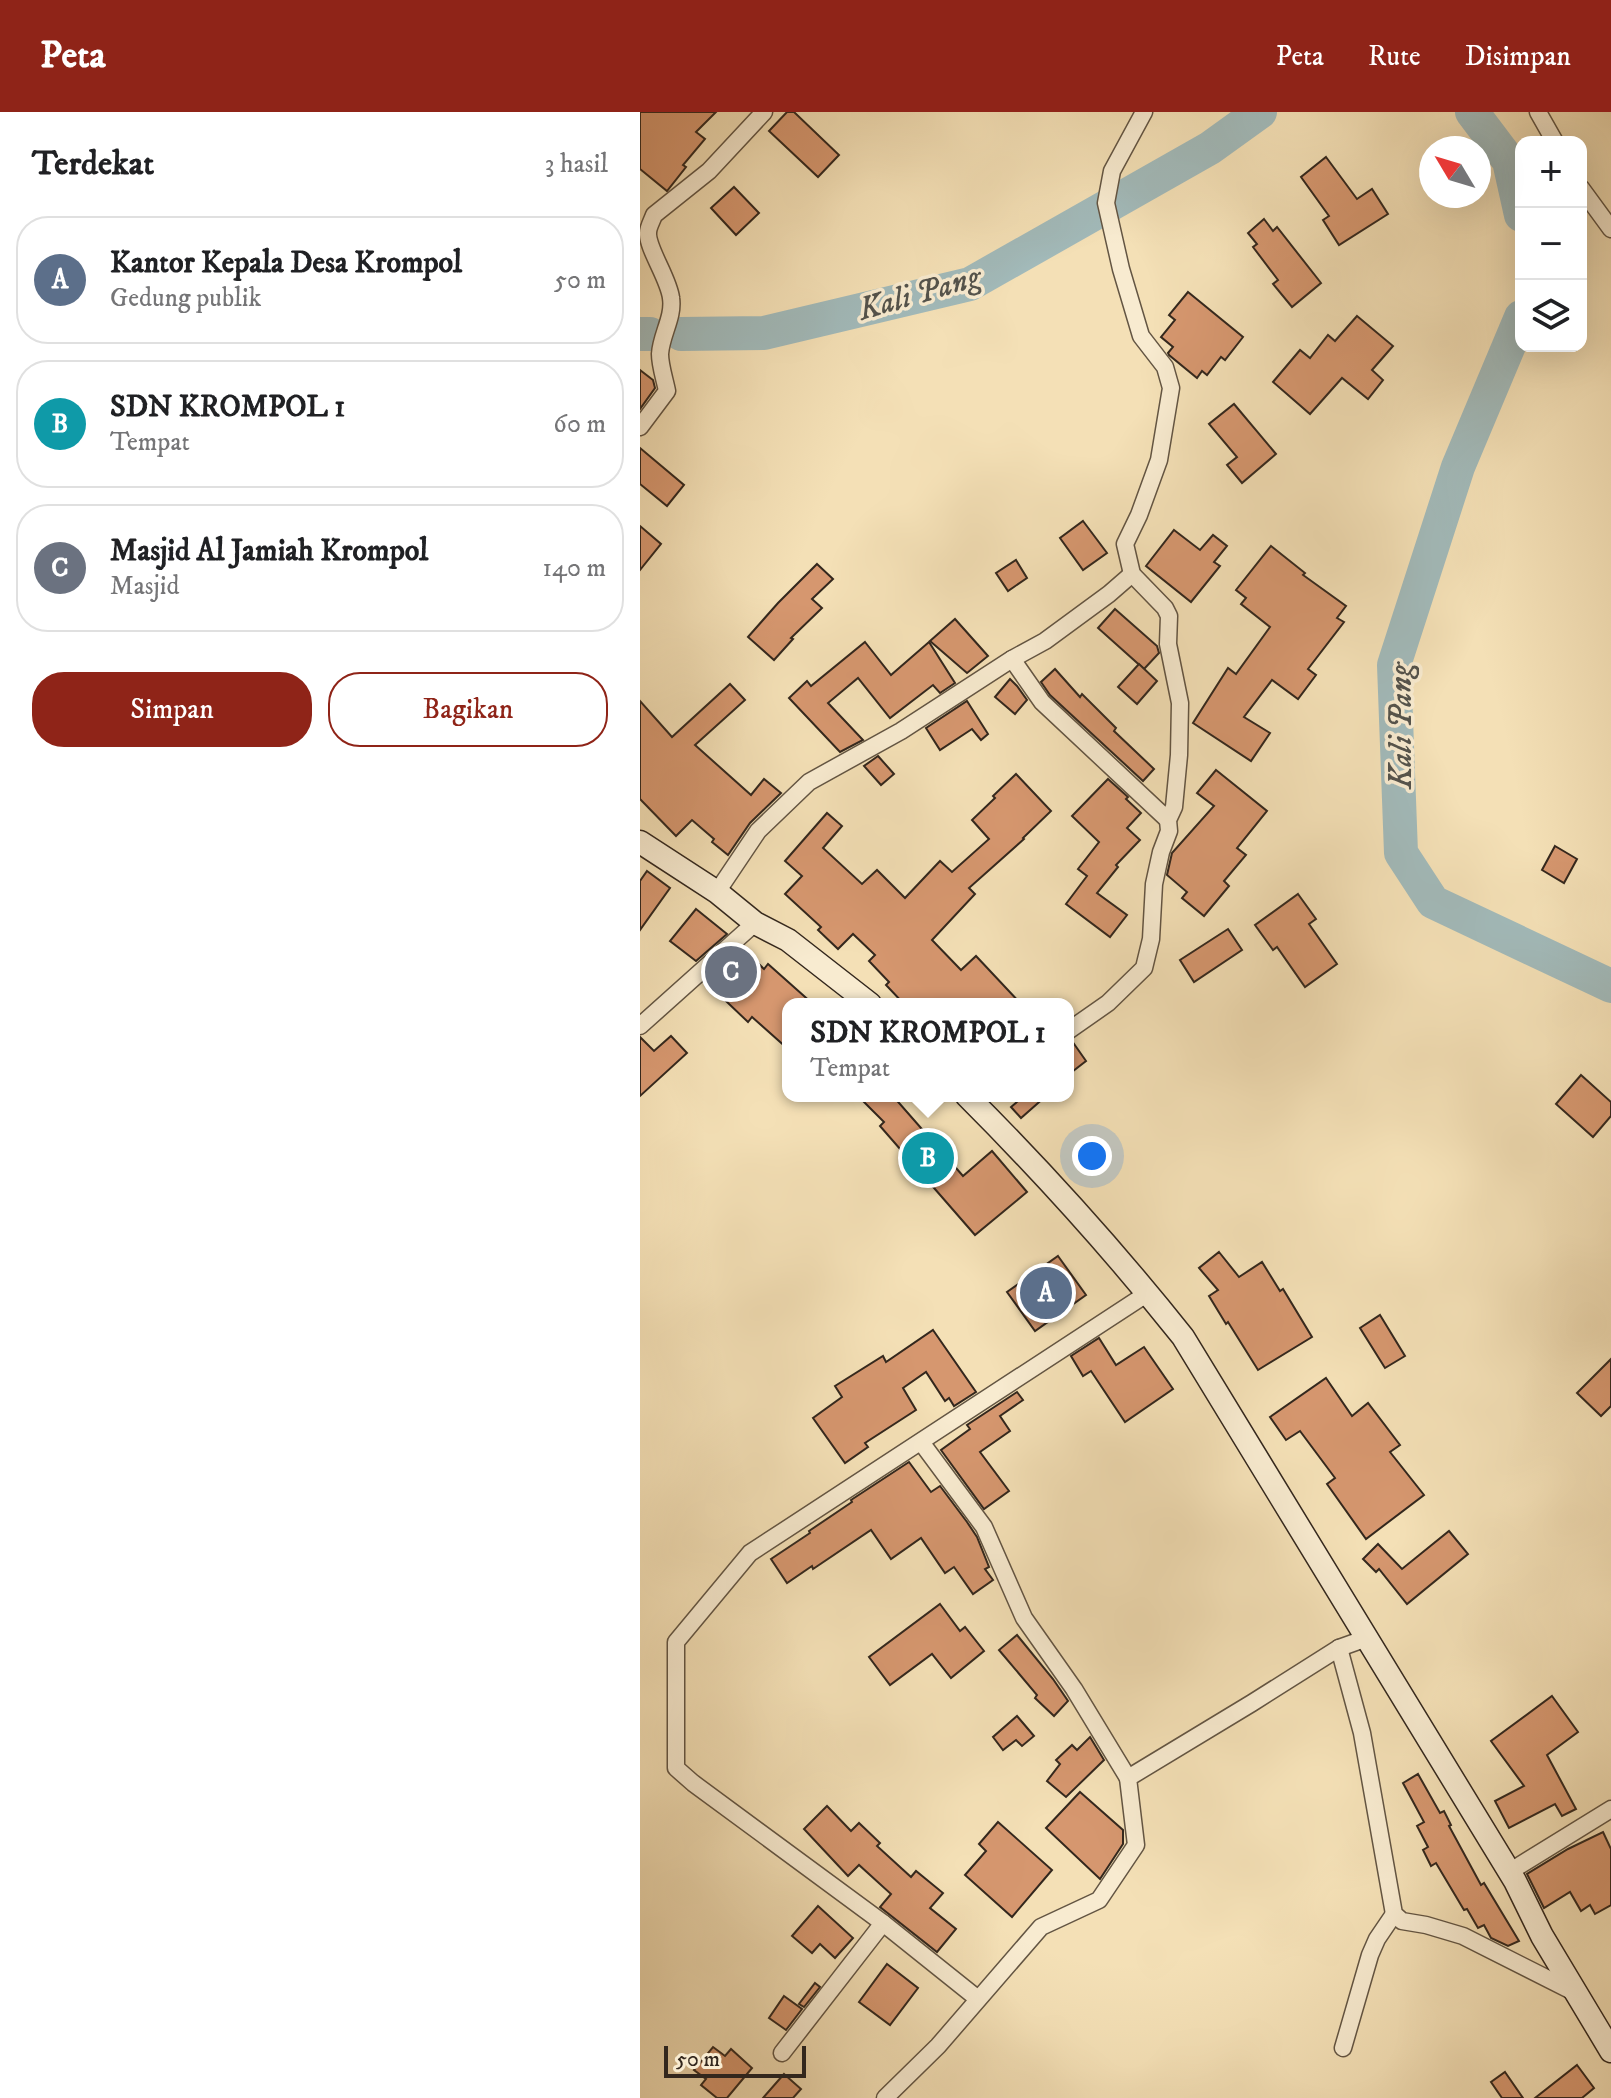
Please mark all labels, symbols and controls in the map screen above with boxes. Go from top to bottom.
text: Peta [40,32,106,80]
text: Peta [1276,39,1324,74]
text: Rute [1368,39,1421,74]
text: Disimpan [1465,39,1571,74]
north arrow [1419,136,1491,208]
map controls [1515,136,1587,352]
button: + [1515,136,1587,208]
text: Terdekat [32,143,154,185]
text: 3 hasil [545,148,608,181]
button: − [1515,208,1587,280]
text: Kantor Kepala Desa Krompol [110,245,462,282]
water label: Kali Pang [853,257,988,331]
text: A [52,264,68,297]
text: 50 m [554,264,606,297]
button: layers [1515,280,1587,352]
text: Gedung publik [110,282,261,315]
text: SDN KROMPOL 1 [110,389,345,426]
text: B [52,408,68,441]
text: 60 m [553,408,606,441]
text: Tempat [110,426,190,459]
text: Masjid Al Jamiah Krompol [110,533,428,570]
text: C [51,552,69,585]
text: 140 m [542,552,606,585]
text: Masjid [110,570,179,603]
water label: Kali Pang [1382,660,1422,790]
button: Simpan [32,672,312,747]
button: Bagikan [328,672,608,747]
pin: C [705,942,757,1002]
popup [782,998,1074,1102]
text: SDN KROMPOL 1 [810,1015,1046,1052]
text: Tempat [810,1052,890,1085]
pin: B [902,1128,954,1188]
your location [1072,1136,1112,1176]
pin: A [1020,1263,1072,1323]
scale bar [664,2042,806,2078]
text: 50 m [676,2046,720,2073]

